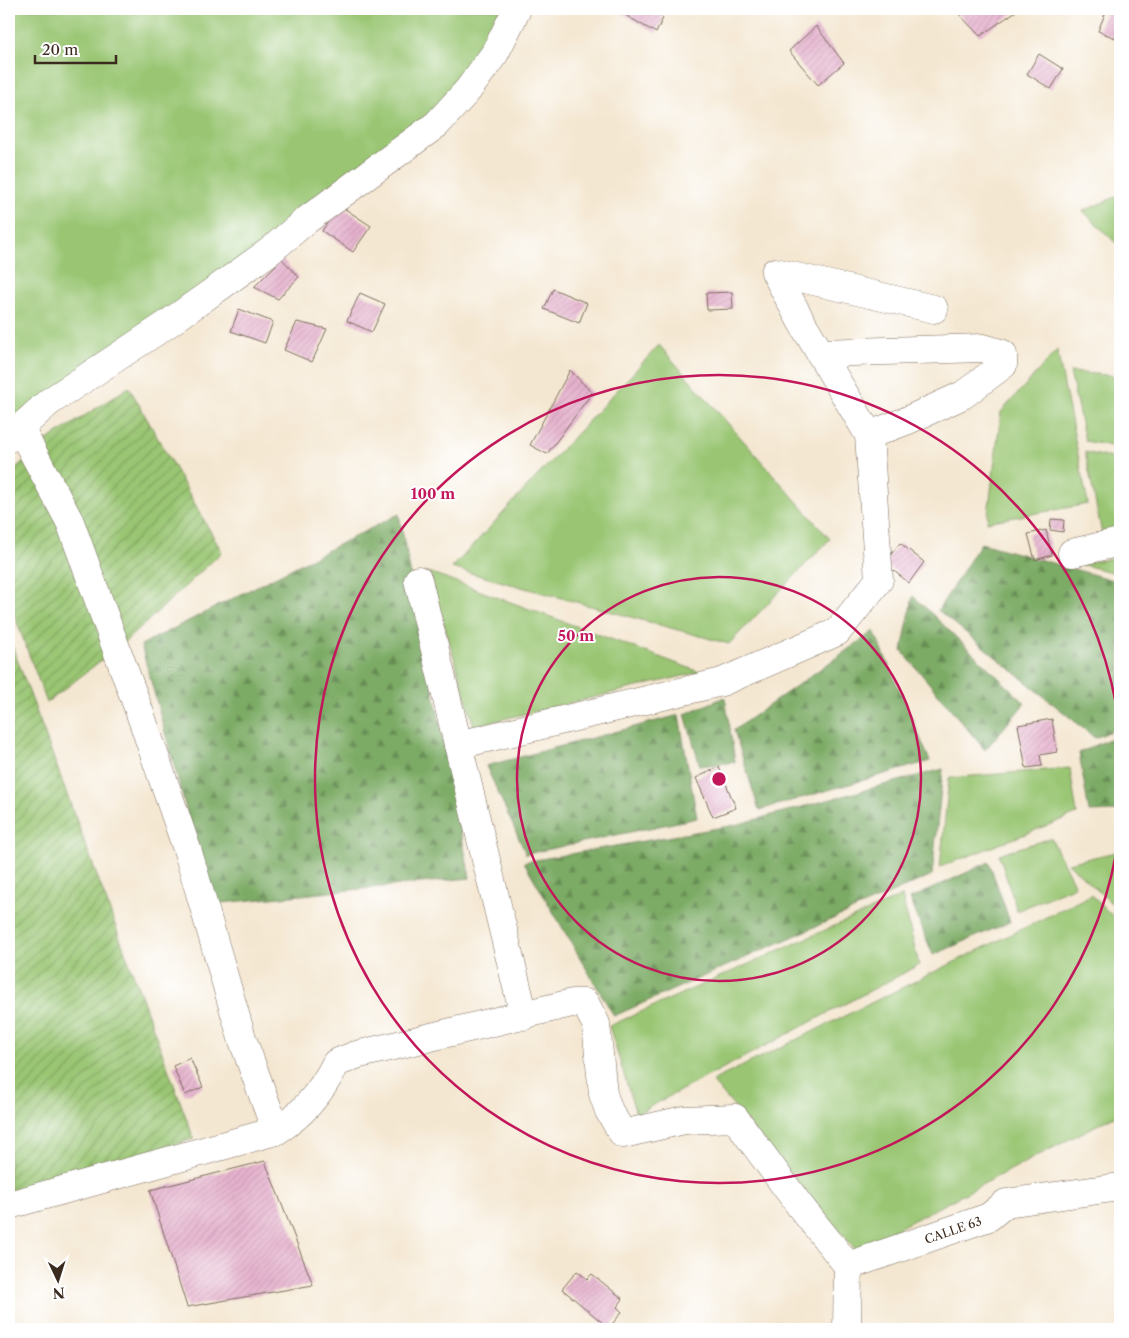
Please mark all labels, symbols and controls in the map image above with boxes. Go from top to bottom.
scale bar [35,32,116,64]
text: 20 m [42,40,78,59]
text: 100 m [411,484,455,503]
text: 50 m [558,626,594,645]
centre of rings [710,770,728,788]
street label: CALLE 63 [922,1213,983,1246]
north arrow [32,1256,82,1306]
text: N [52,1284,66,1302]

